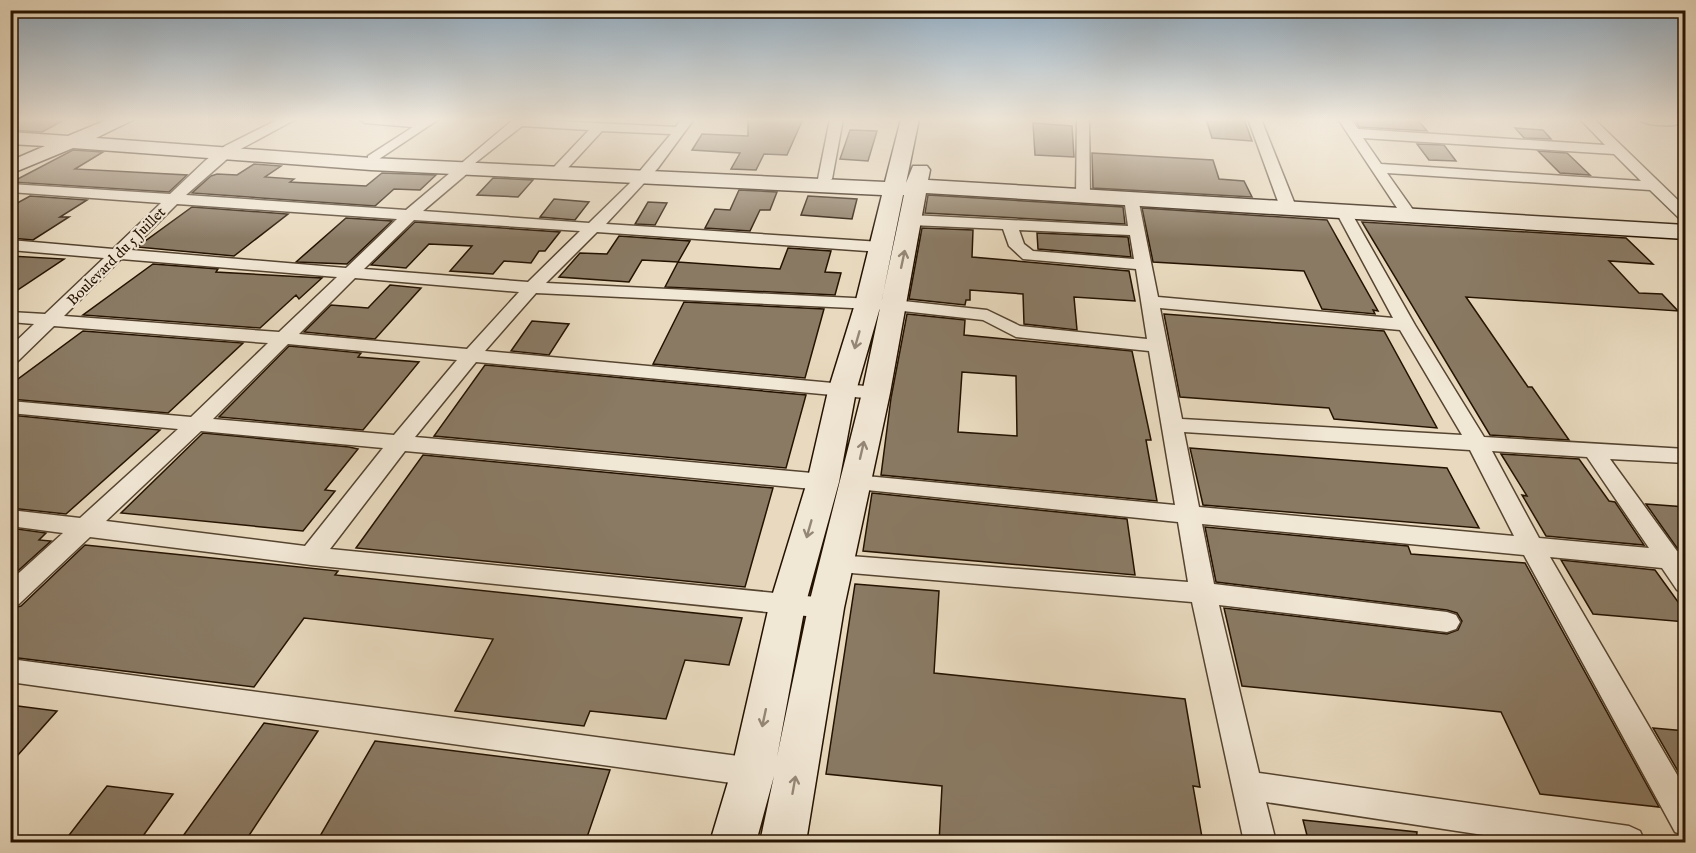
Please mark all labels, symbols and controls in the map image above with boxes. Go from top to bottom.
street label: Boulevard du 5 Juillet [63,203,170,310]
one-way arrow [898,250,910,269]
one-way arrow [851,330,862,349]
one-way arrow [857,441,869,460]
one-way arrow [803,519,814,538]
one-way arrow [758,708,769,728]
one-way arrow [788,776,799,795]

